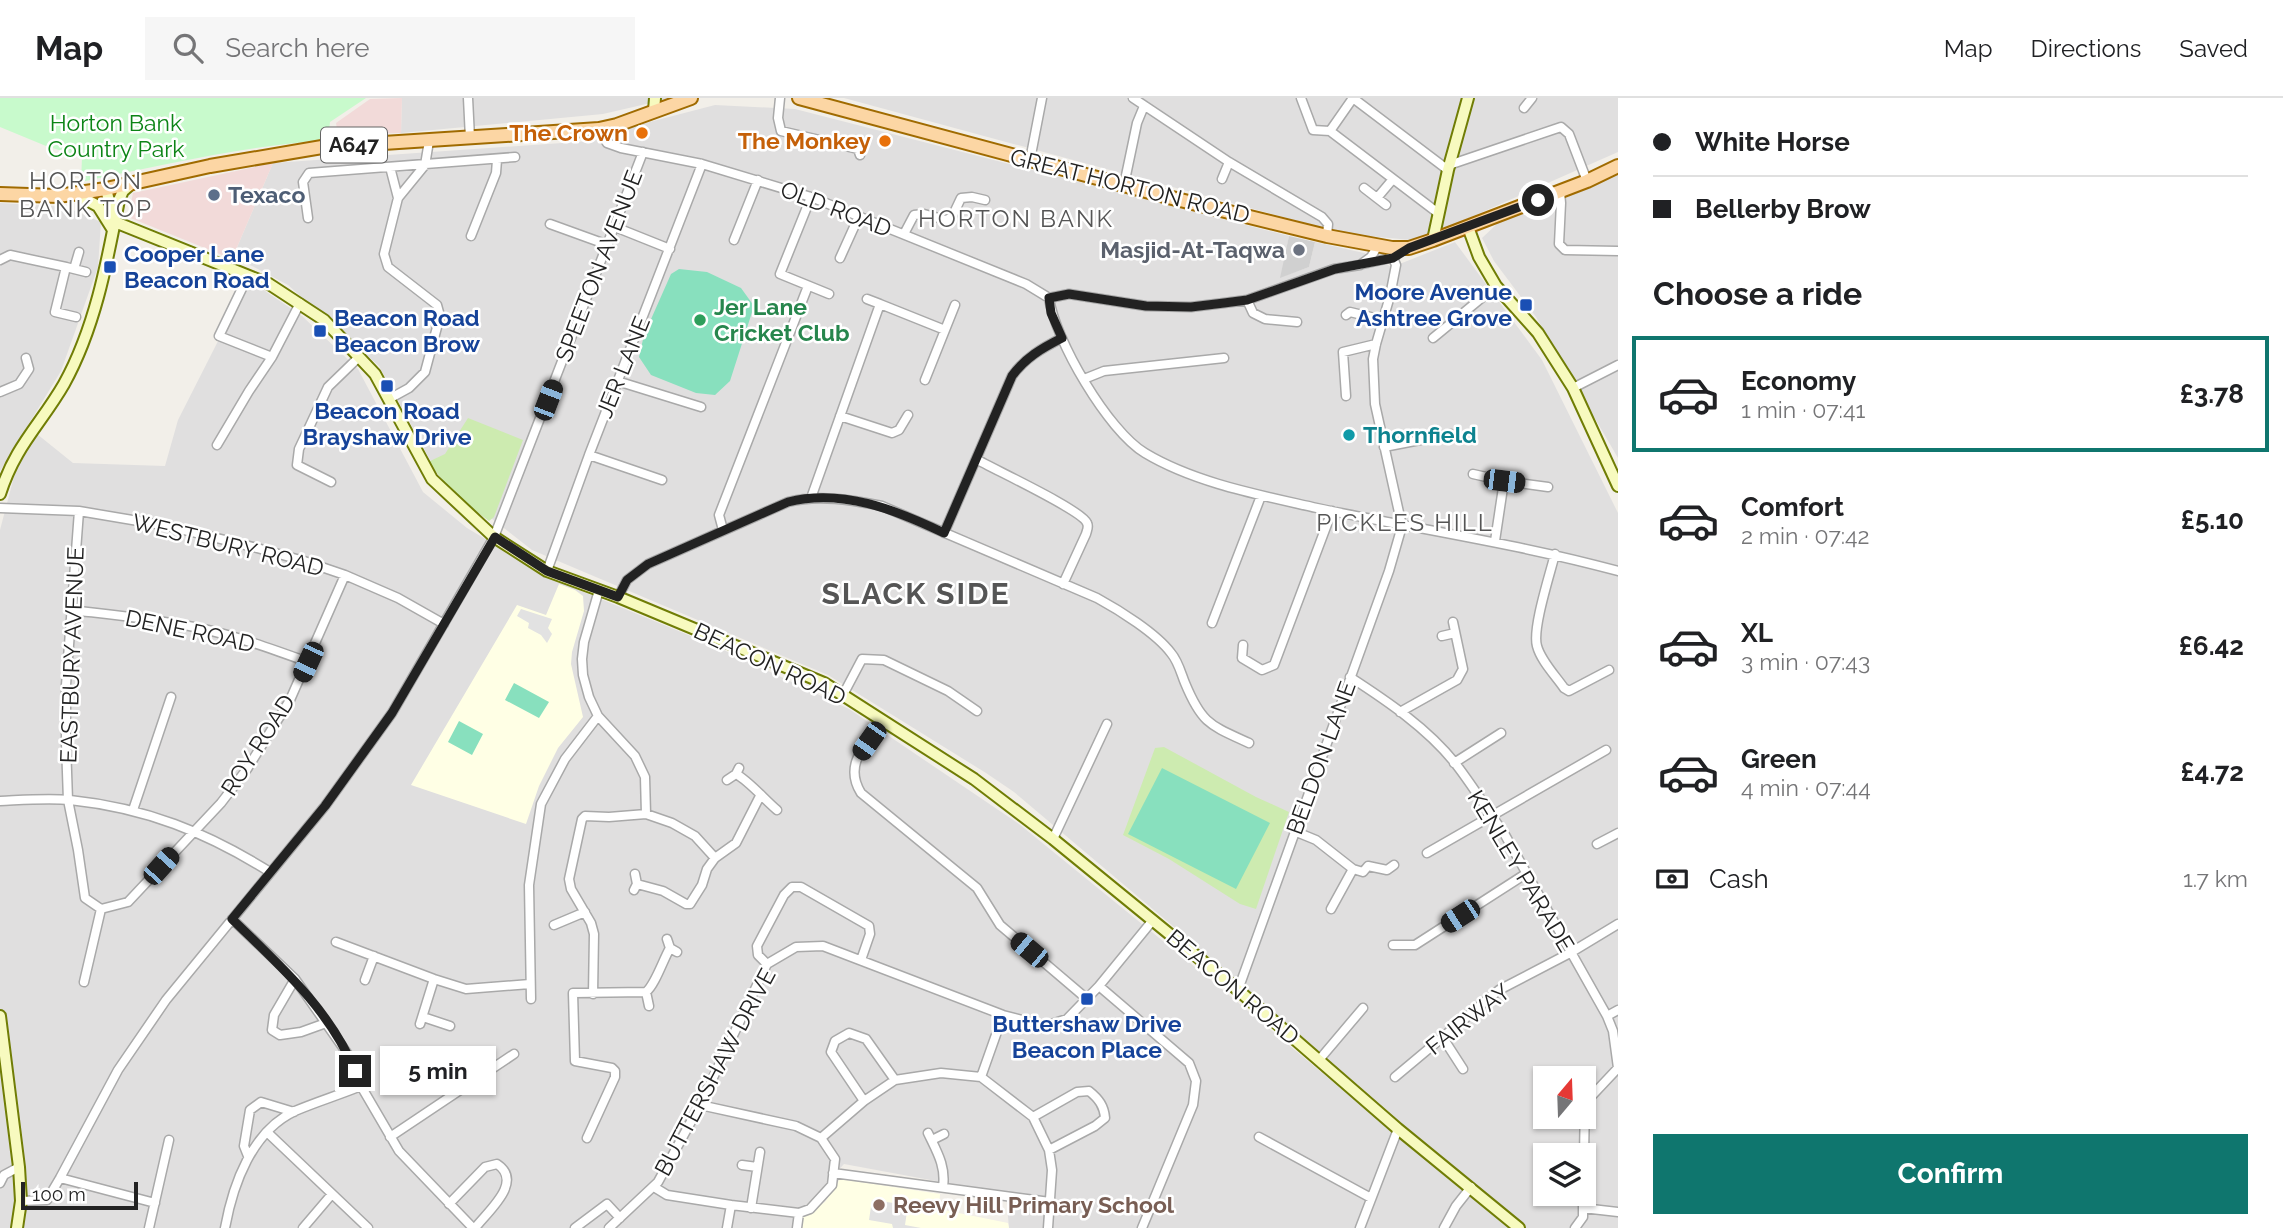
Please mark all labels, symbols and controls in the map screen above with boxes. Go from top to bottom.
search box [145,17,635,80]
text: Map [35,29,103,68]
icon: search [169,29,207,67]
text: Search here [225,33,370,63]
text: Map [1944,34,1993,63]
text: Directions [2031,34,2141,63]
text: Saved [2179,34,2248,63]
park label: Horton Bank Country Park [48,109,184,162]
place label: The Crown [509,119,628,146]
marker: The Crown [634,125,650,141]
place label: The Monkey [738,127,871,154]
text: White Horse [1695,127,1850,157]
road number: A647 [321,128,387,162]
marker: The Monkey [877,133,893,149]
street label: GREAT HORTON ROAD [1008,143,1253,228]
district label: HORTON BANK TOP [19,166,153,223]
street label: SPEETON AVENUE [550,166,647,365]
street label: OLD ROAD [777,175,895,242]
place label: Texaco [228,181,305,208]
route start [1522,184,1554,216]
marker: Texaco [206,187,222,203]
text: Bellerby Brow [1695,194,1871,224]
district label: HORTON BANK [918,204,1114,233]
place label: Masjid-At-Taqwa [1100,236,1285,263]
place label: Cooper Lane Beacon Road [124,240,270,293]
marker: Masjid-At-Taqwa [1291,242,1307,258]
marker: Cooper Lane Beacon Road [102,259,118,275]
text: Choose a ride [1653,275,1862,312]
place label: Moore Avenue Ashtree Grove [1354,278,1512,331]
place label: Jer Lane Cricket Club [714,293,850,346]
marker: Moore Avenue Ashtree Grove [1518,297,1534,313]
place label: Beacon Road Beacon Brow [334,304,481,357]
street label: JER LANE [590,312,655,421]
marker: Jer Lane Cricket Club [692,312,708,328]
marker: Beacon Road Beacon Brow [312,323,328,339]
icon: car [1657,363,1720,426]
text: Economy [1741,366,1856,396]
car [531,377,566,423]
marker: Beacon Road Brayshaw Drive [379,378,395,394]
text: £3.78 [2180,379,2244,409]
text: 1 min · 07:41 [1741,396,1865,423]
place label: Beacon Road Brayshaw Drive [303,397,472,450]
place label: Thornfield [1363,421,1477,448]
marker: Thornfield [1341,427,1357,443]
car [1482,468,1527,494]
icon: car [1657,489,1720,552]
text: Comfort [1741,492,1844,522]
text: £5.10 [2181,505,2244,535]
street label: WESTBURY ROAD [129,508,327,581]
district label: PICKLES HILL [1316,508,1494,537]
text: 2 min · 07:42 [1741,522,1870,549]
street label: EASTBURY AVENUE [54,546,89,764]
district label: SLACK SIDE [821,576,1011,611]
street label: DENE ROAD [123,604,257,657]
icon: car [1657,615,1720,678]
street label: BEACON ROAD [690,617,850,711]
text: XL [1741,618,1773,648]
text: £6.42 [2179,631,2244,661]
car [290,639,327,685]
text: 3 min · 07:43 [1741,648,1870,675]
street label: BELDON LANE [1280,678,1361,838]
street label: ROY ROAD [215,689,300,800]
car [849,718,890,764]
icon: car [1657,741,1720,804]
text: Green [1741,744,1817,774]
text: £4.72 [2180,757,2244,787]
text: 4 min · 07:44 [1741,774,1871,801]
street label: KENLEY PARADE [1463,785,1580,956]
car [140,843,183,889]
icon: cash [1653,860,1691,898]
text: Cash [1709,864,1769,894]
text: 1.7 km [2183,865,2248,892]
car [1437,896,1484,936]
street label: BEACON ROAD [1162,923,1305,1050]
car [1007,928,1052,972]
street label: BUTTERSHAW DRIVE [648,964,781,1180]
street label: FAIRWAY [1420,977,1515,1060]
marker: Buttershaw Drive Beacon Place [1079,991,1095,1007]
place label: Buttershaw Drive Beacon Place [992,1010,1182,1063]
callout: 5 min [380,1046,495,1096]
route end [339,1055,371,1087]
text: 5 min [408,1057,468,1084]
north arrow [1533,1066,1596,1129]
map controls [1533,1066,1596,1206]
button: Confirm [1653,1134,2248,1214]
button: layers [1533,1143,1596,1206]
scale bar [21,1179,138,1211]
text: 100 m [32,1183,86,1205]
place label: Reevy Hill Primary School [893,1191,1175,1218]
marker: Reevy Hill Primary School [871,1197,887,1213]

